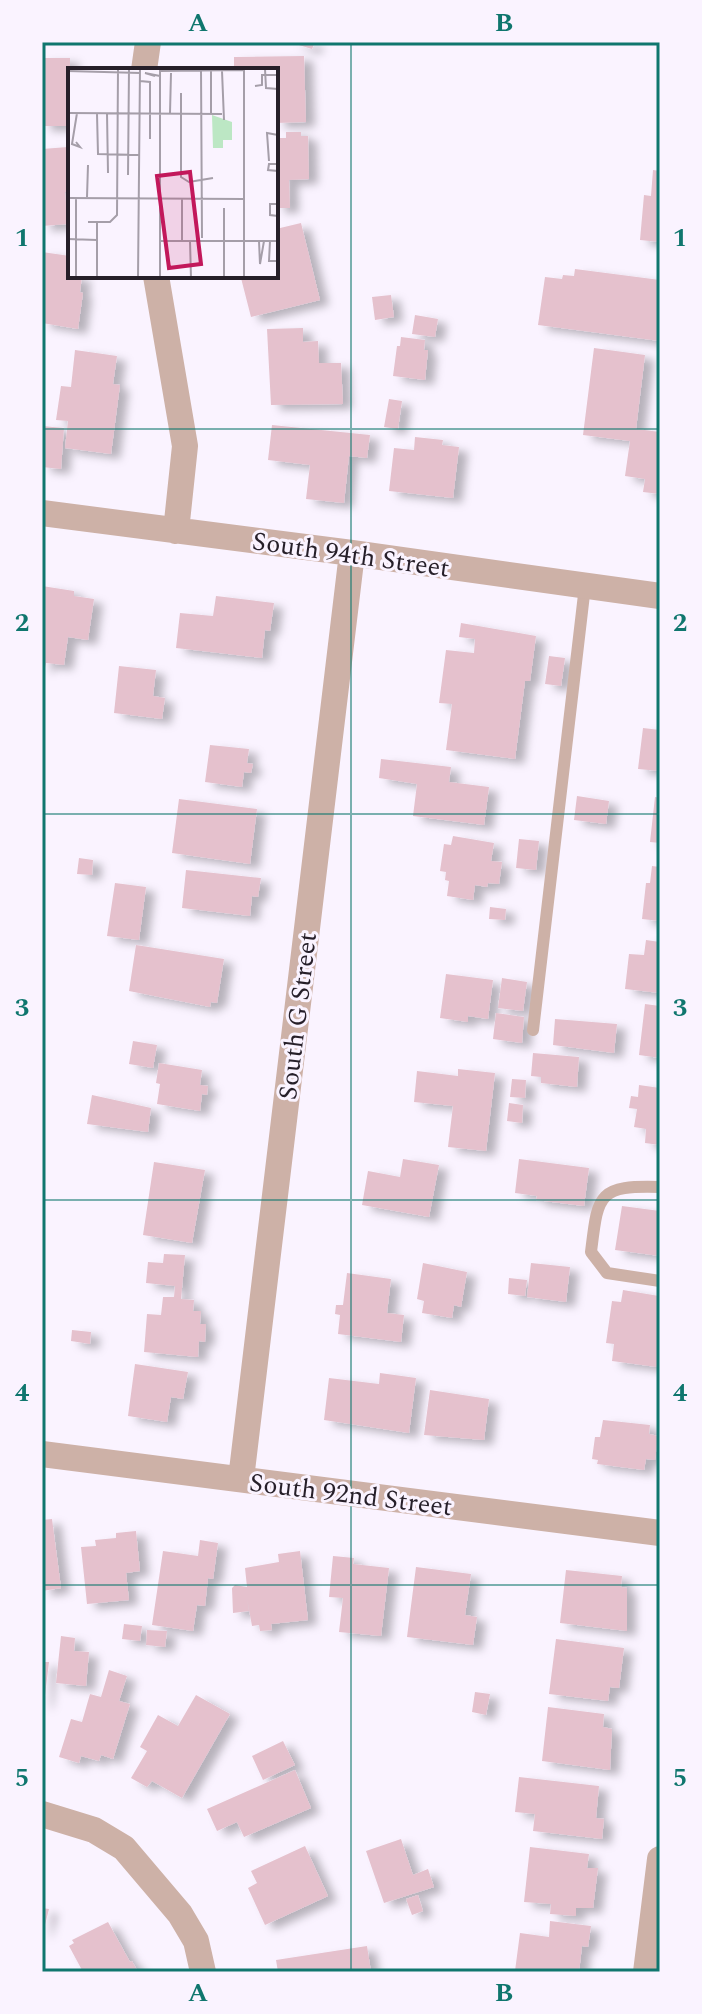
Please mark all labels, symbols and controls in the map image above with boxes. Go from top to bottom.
text: A [188,3,208,43]
text: B [495,3,513,43]
inset map [68,68,278,278]
text: 1 [15,218,29,258]
text: 1 [673,218,687,258]
street label: South 94th Street [250,521,452,589]
text: 2 [15,603,29,643]
text: 2 [673,603,687,643]
street label: South G Street [268,930,328,1102]
text: 3 [15,988,29,1028]
text: 3 [673,988,687,1028]
text: 4 [15,1373,30,1413]
text: 4 [673,1373,688,1413]
street label: South 92nd Street [247,1463,455,1527]
text: 5 [15,1758,29,1798]
text: 5 [673,1758,687,1798]
text: A [188,1973,208,2013]
text: B [495,1973,513,2013]

